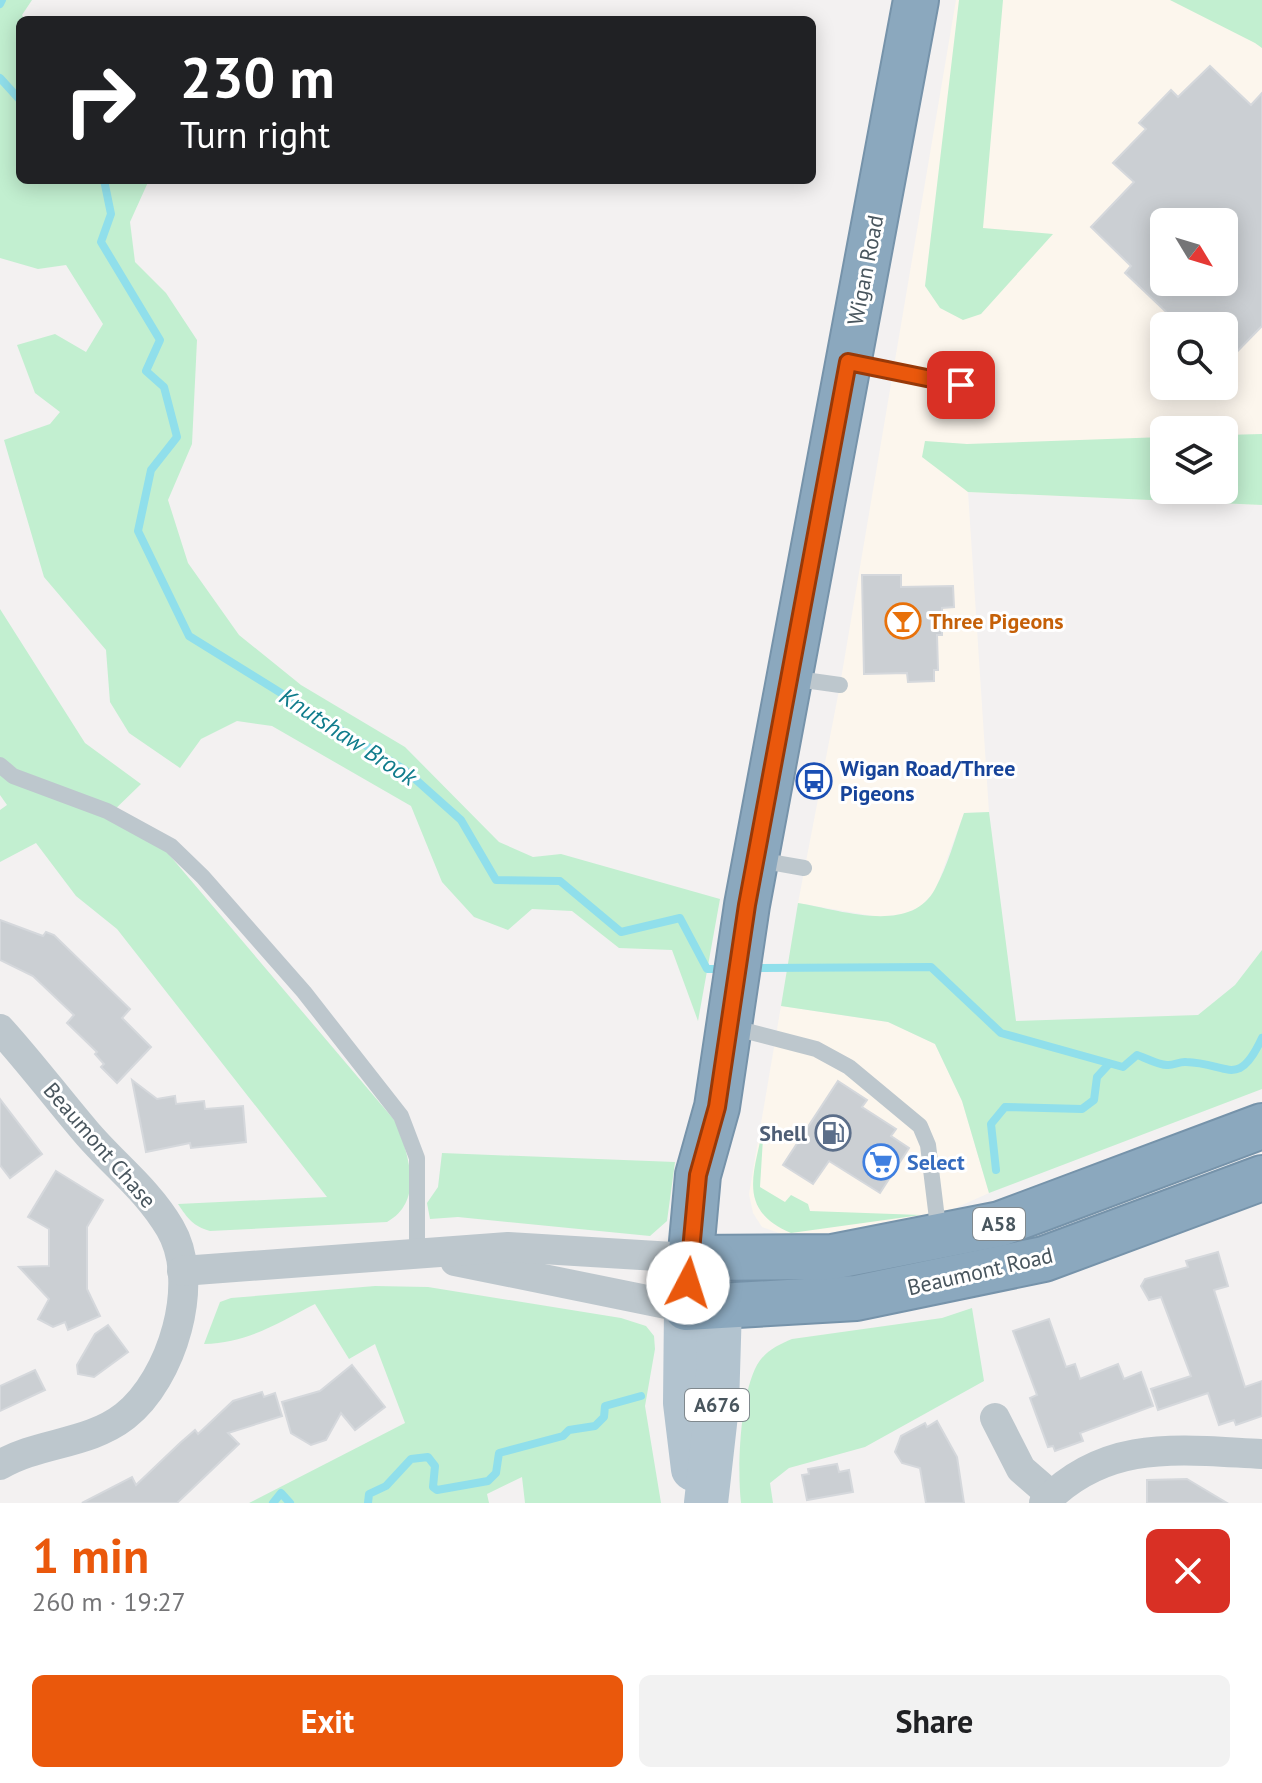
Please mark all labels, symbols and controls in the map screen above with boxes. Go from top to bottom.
text: 230 m [180,41,335,113]
icon: right [48,48,152,152]
text: Turn right [180,111,330,158]
north arrow [1150,208,1238,296]
map controls [1150,208,1238,504]
street label: Wigan Road [841,213,889,327]
button: search [1150,312,1238,400]
pin [927,351,995,419]
icon: arrive [939,363,983,407]
button: layers [1150,416,1238,504]
bar icon: Three Pigeons [884,602,922,640]
place label: Three Pigeons [929,607,1063,635]
water label: Knutshaw Brook [274,681,424,793]
place label: Wigan Road/Three Pigeons [840,754,1015,807]
bus stop icon: Wigan Road/Three Pigeons [795,762,833,800]
street label: Beaumont Chase [38,1076,162,1214]
fuel station icon: Shell [814,1114,852,1152]
place label: Shell [759,1119,808,1147]
supermarket icon: Select [862,1143,900,1181]
place label: Select [907,1148,965,1176]
road number: A58 [973,1208,1025,1240]
position arrow [646,1241,730,1325]
street label: Beaumont Road [905,1241,1055,1301]
road number: A676 [685,1389,749,1421]
text: 1 min [32,1524,149,1586]
button: close [1146,1529,1230,1613]
text: 260 m · 19:27 [32,1585,186,1618]
button: Exit [32,1675,623,1767]
button: Share [639,1675,1230,1767]

